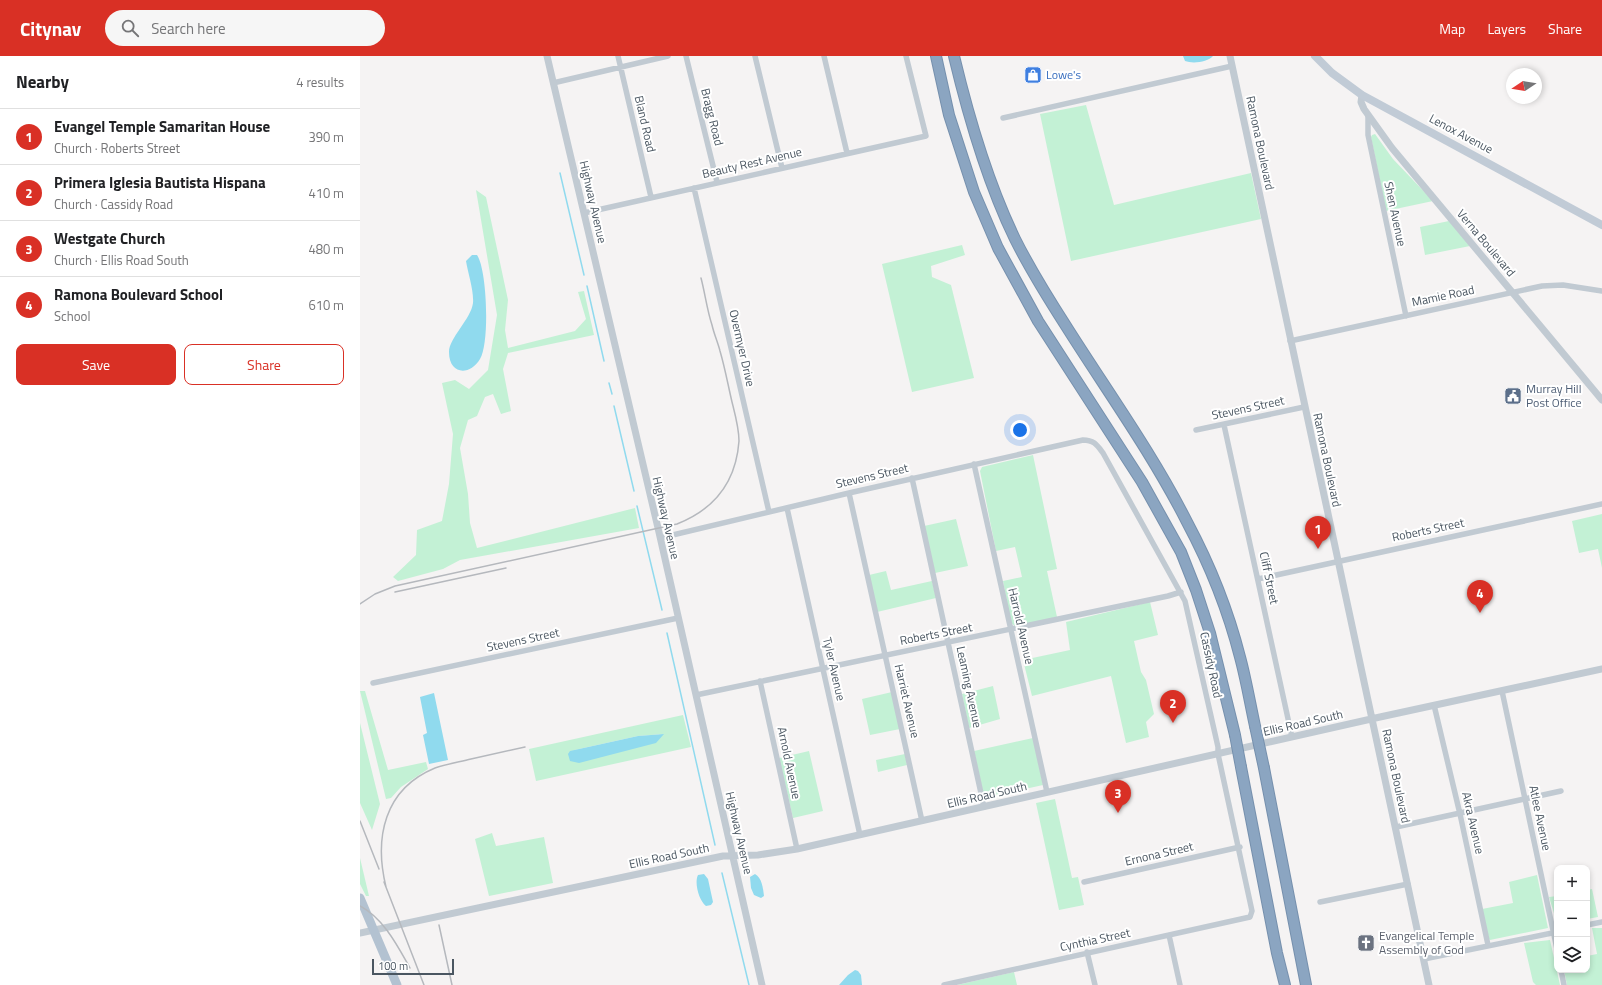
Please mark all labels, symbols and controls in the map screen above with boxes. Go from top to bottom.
search box [105,10,385,46]
text: Citynav [20,14,81,43]
icon: search [119,17,141,39]
text: Search here [151,17,226,40]
text: Map [1439,18,1465,39]
text: Layers [1487,18,1526,39]
text: Share [1548,18,1582,39]
shop icon: Lowe's [1023,65,1043,85]
place label: Lowe's [1046,65,1081,84]
north arrow [1506,68,1542,104]
text: Nearby [16,69,69,95]
text: 4 results [296,72,344,92]
street label: Bragg Road [696,86,729,148]
street label: Bland Road [630,94,661,154]
street label: Ramona Boulevard [1241,94,1280,192]
street label: Lenox Avenue [1426,109,1497,158]
text: Evangel Temple Samaritan House [54,115,270,138]
text: 1 [25,127,33,147]
text: 390 m [308,127,344,147]
text: Church · Roberts Street [54,138,180,158]
street label: Beauty Rest Avenue [700,142,804,183]
street label: Highway Avenue [575,159,612,245]
text: Primera Iglesia Bautista Hispana [54,171,266,194]
street label: Shen Avenue [1379,180,1412,248]
text: 2 [25,183,33,203]
text: 410 m [308,183,344,203]
text: Church · Cassidy Road [54,194,173,214]
street label: Verna Boulevard [1453,205,1520,280]
text: Westgate Church [54,227,165,250]
text: 3 [25,239,33,259]
text: 480 m [308,239,344,259]
text: Church · Ellis Road South [54,250,189,270]
street label: Mamie Road [1410,280,1476,311]
text: Ramona Boulevard School [54,283,223,306]
text: 4 [25,295,33,315]
text: 610 m [308,295,344,315]
text: School [54,306,90,326]
street label: Overmyer Drive [724,307,761,388]
button: Save [16,344,176,385]
button: Share [184,344,344,385]
place label: Murray Hill Post Office [1526,379,1582,412]
public building icon: Murray Hill Post Office [1503,386,1523,406]
street label: Stevens Street [1210,390,1287,424]
street label: Ramona Boulevard [1308,411,1347,509]
your location [1010,420,1030,440]
street label: Stevens Street [834,458,911,493]
street label: Highway Avenue [648,475,685,561]
street label: Roberts Street [1390,512,1467,546]
pin: 1 [1305,516,1331,549]
street label: Cliff Street [1255,550,1285,607]
pin: 4 [1467,580,1493,613]
street label: Harrold Avenue [1003,586,1040,666]
street label: Roberts Street [898,617,975,650]
street label: Stevens Street [485,622,562,656]
street label: Cassidy Road [1195,630,1228,700]
street label: Tyler Avenue [818,635,851,702]
street label: Leaming Avenue [952,644,987,730]
street label: Harriet Avenue [890,662,925,740]
pin: 2 [1160,690,1186,723]
street label: Ellis Road South [1261,704,1345,741]
street label: Arnold Avenue [773,725,806,801]
street label: Ramona Boulevard [1377,727,1416,825]
street label: Ellis Road South [945,776,1029,813]
pin: 3 [1105,780,1131,813]
street label: Atlee Avenue [1524,784,1557,852]
street label: Highway Avenue [721,790,758,876]
street label: Akra Avenue [1457,790,1490,856]
street label: Ernona Street [1123,836,1196,871]
street label: Ellis Road South [627,838,711,873]
map controls [1554,865,1590,973]
button: + [1554,865,1590,901]
button: − [1554,901,1590,937]
street label: Cynthia Street [1058,923,1133,956]
place label: Evangelical Temple Assembly of God [1379,926,1474,959]
church icon: Evangelical Temple Assembly of God [1356,933,1376,953]
button: layers [1554,937,1590,973]
scale bar [372,957,454,976]
text: 100 m [378,958,408,974]

